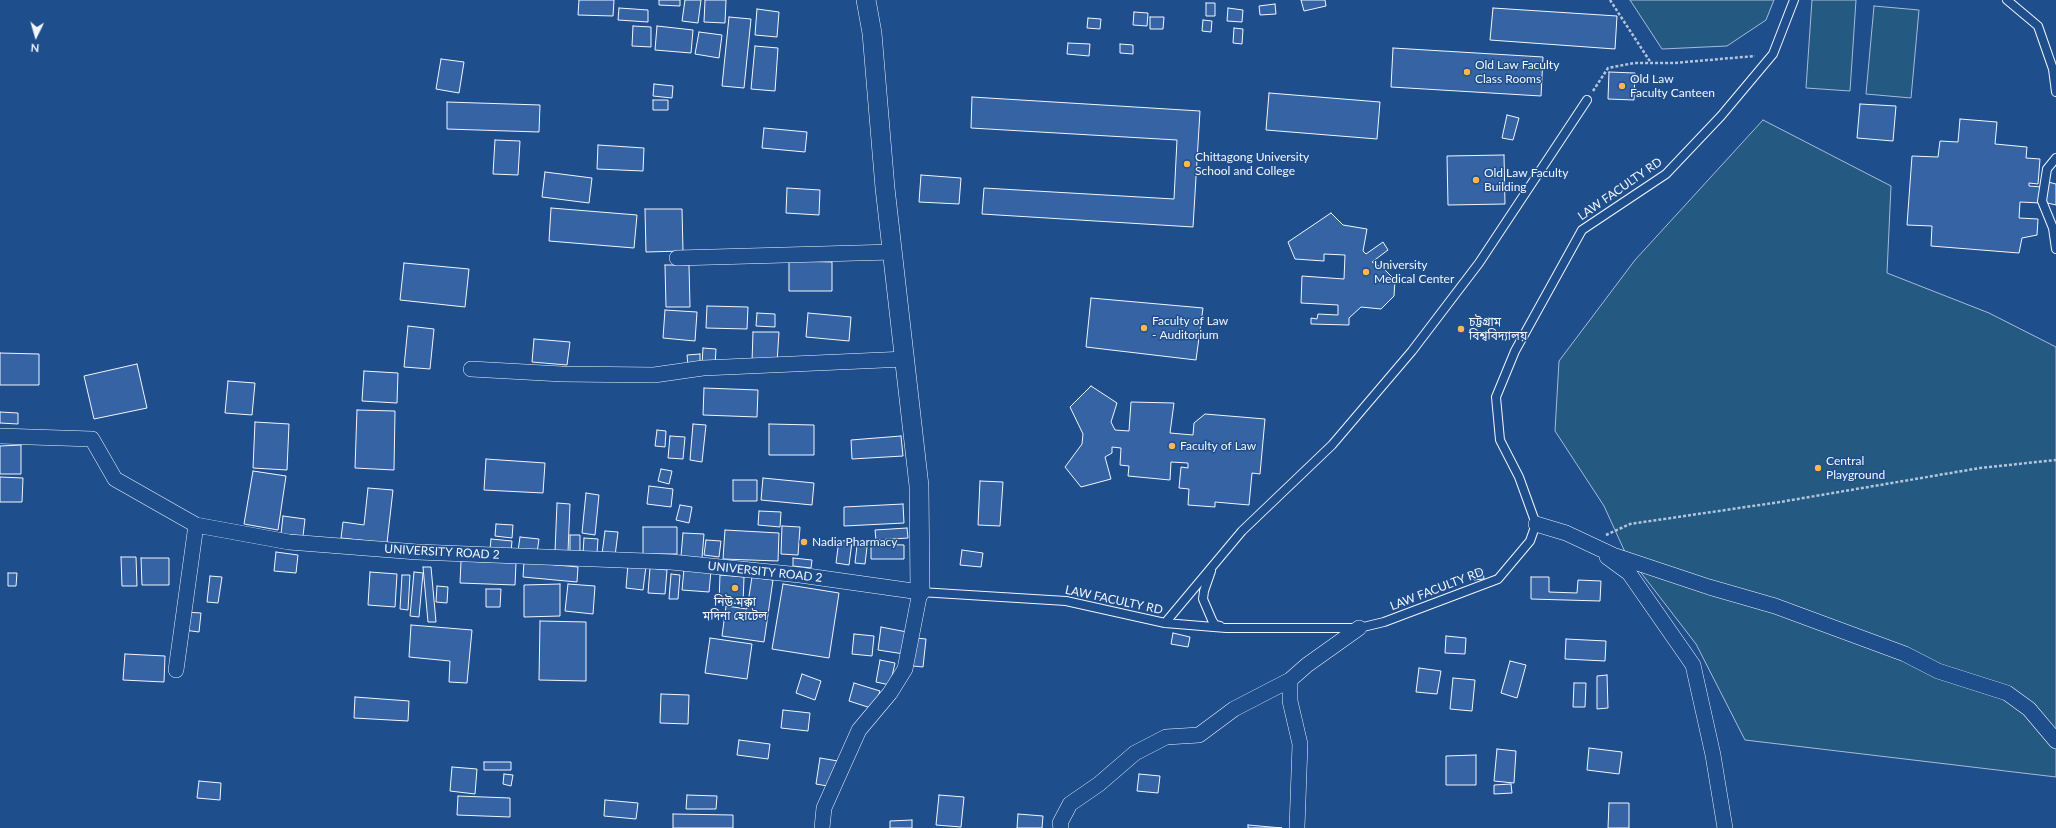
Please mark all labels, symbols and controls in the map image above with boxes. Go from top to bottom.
north arrow [16,16,56,56]
text: N [30,42,40,55]
place label: Old Law Faculty Class Rooms [1475,58,1559,86]
marker: Old Law Faculty Class Rooms [1462,67,1472,77]
place label: Old Law Faculty Canteen [1630,72,1715,100]
marker: Old Law Faculty Canteen [1617,81,1627,91]
place label: Chittagong University School and College [1195,150,1309,178]
street label: LAW FACULTY RD [1575,155,1665,223]
marker: Chittagong University School and College [1182,159,1192,169]
place label: Old Law Faculty Building [1484,166,1568,194]
marker: Old Law Faculty Building [1471,175,1481,185]
place label: University Medical Center [1374,258,1454,286]
marker: University Medical Center [1361,267,1371,277]
place label: Faculty of Law - Auditorium [1152,314,1228,342]
place label: চট্টগ্রাম বিশ্ববিদ্যালয় [1469,315,1527,343]
marker: Faculty of Law - Auditorium [1139,323,1149,333]
marker: চট্টগ্রাম বিশ্ববিদ্যালয় [1456,324,1466,334]
place label: Faculty of Law [1180,439,1256,453]
marker: Faculty of Law [1167,441,1177,451]
place label: Central Playground [1826,454,1885,482]
marker: Central Playground [1813,463,1823,473]
place label: Nadia Pharmacy [812,535,898,549]
marker: Nadia Pharmacy [799,537,809,547]
street label: UNIVERSITY ROAD 2 [384,542,500,562]
street label: UNIVERSITY ROAD 2 [707,559,823,585]
street label: LAW FACULTY RD [1388,564,1486,614]
marker: নিউ মক্কা মদিনা হোটেল [730,583,740,593]
street label: LAW FACULTY RD [1064,583,1164,617]
place label: নিউ মক্কা মদিনা হোটেল [703,595,767,623]

